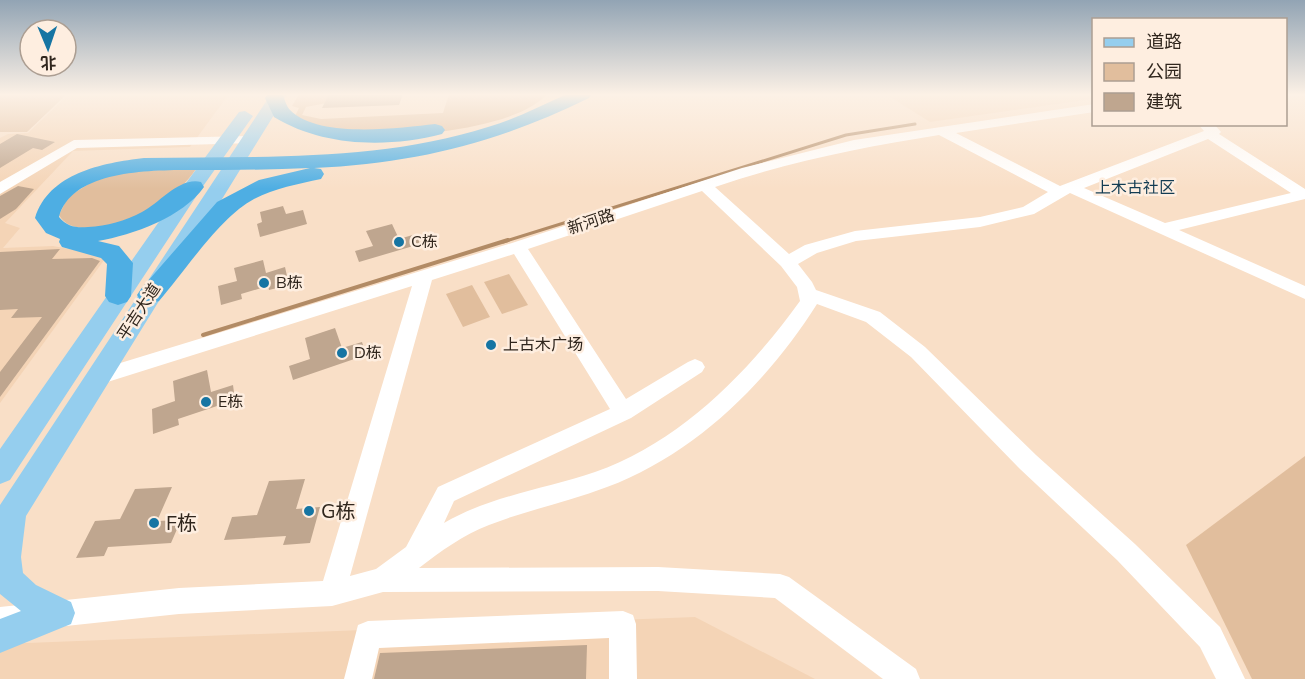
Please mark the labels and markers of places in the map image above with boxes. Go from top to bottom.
place label: C栋 [411,231,438,253]
marker: C栋 [392,235,406,249]
place label: B栋 [276,272,303,294]
marker: B栋 [257,276,271,290]
place label: 上古木广场 [503,334,583,356]
marker: 上古木广场 [484,338,498,352]
place label: D栋 [354,342,382,364]
marker: D栋 [335,346,349,360]
place label: E栋 [218,391,243,413]
marker: E栋 [199,395,213,409]
place label: G栋 [321,498,356,525]
marker: G栋 [302,504,316,518]
place label: F栋 [166,510,197,537]
marker: F栋 [147,516,161,530]

